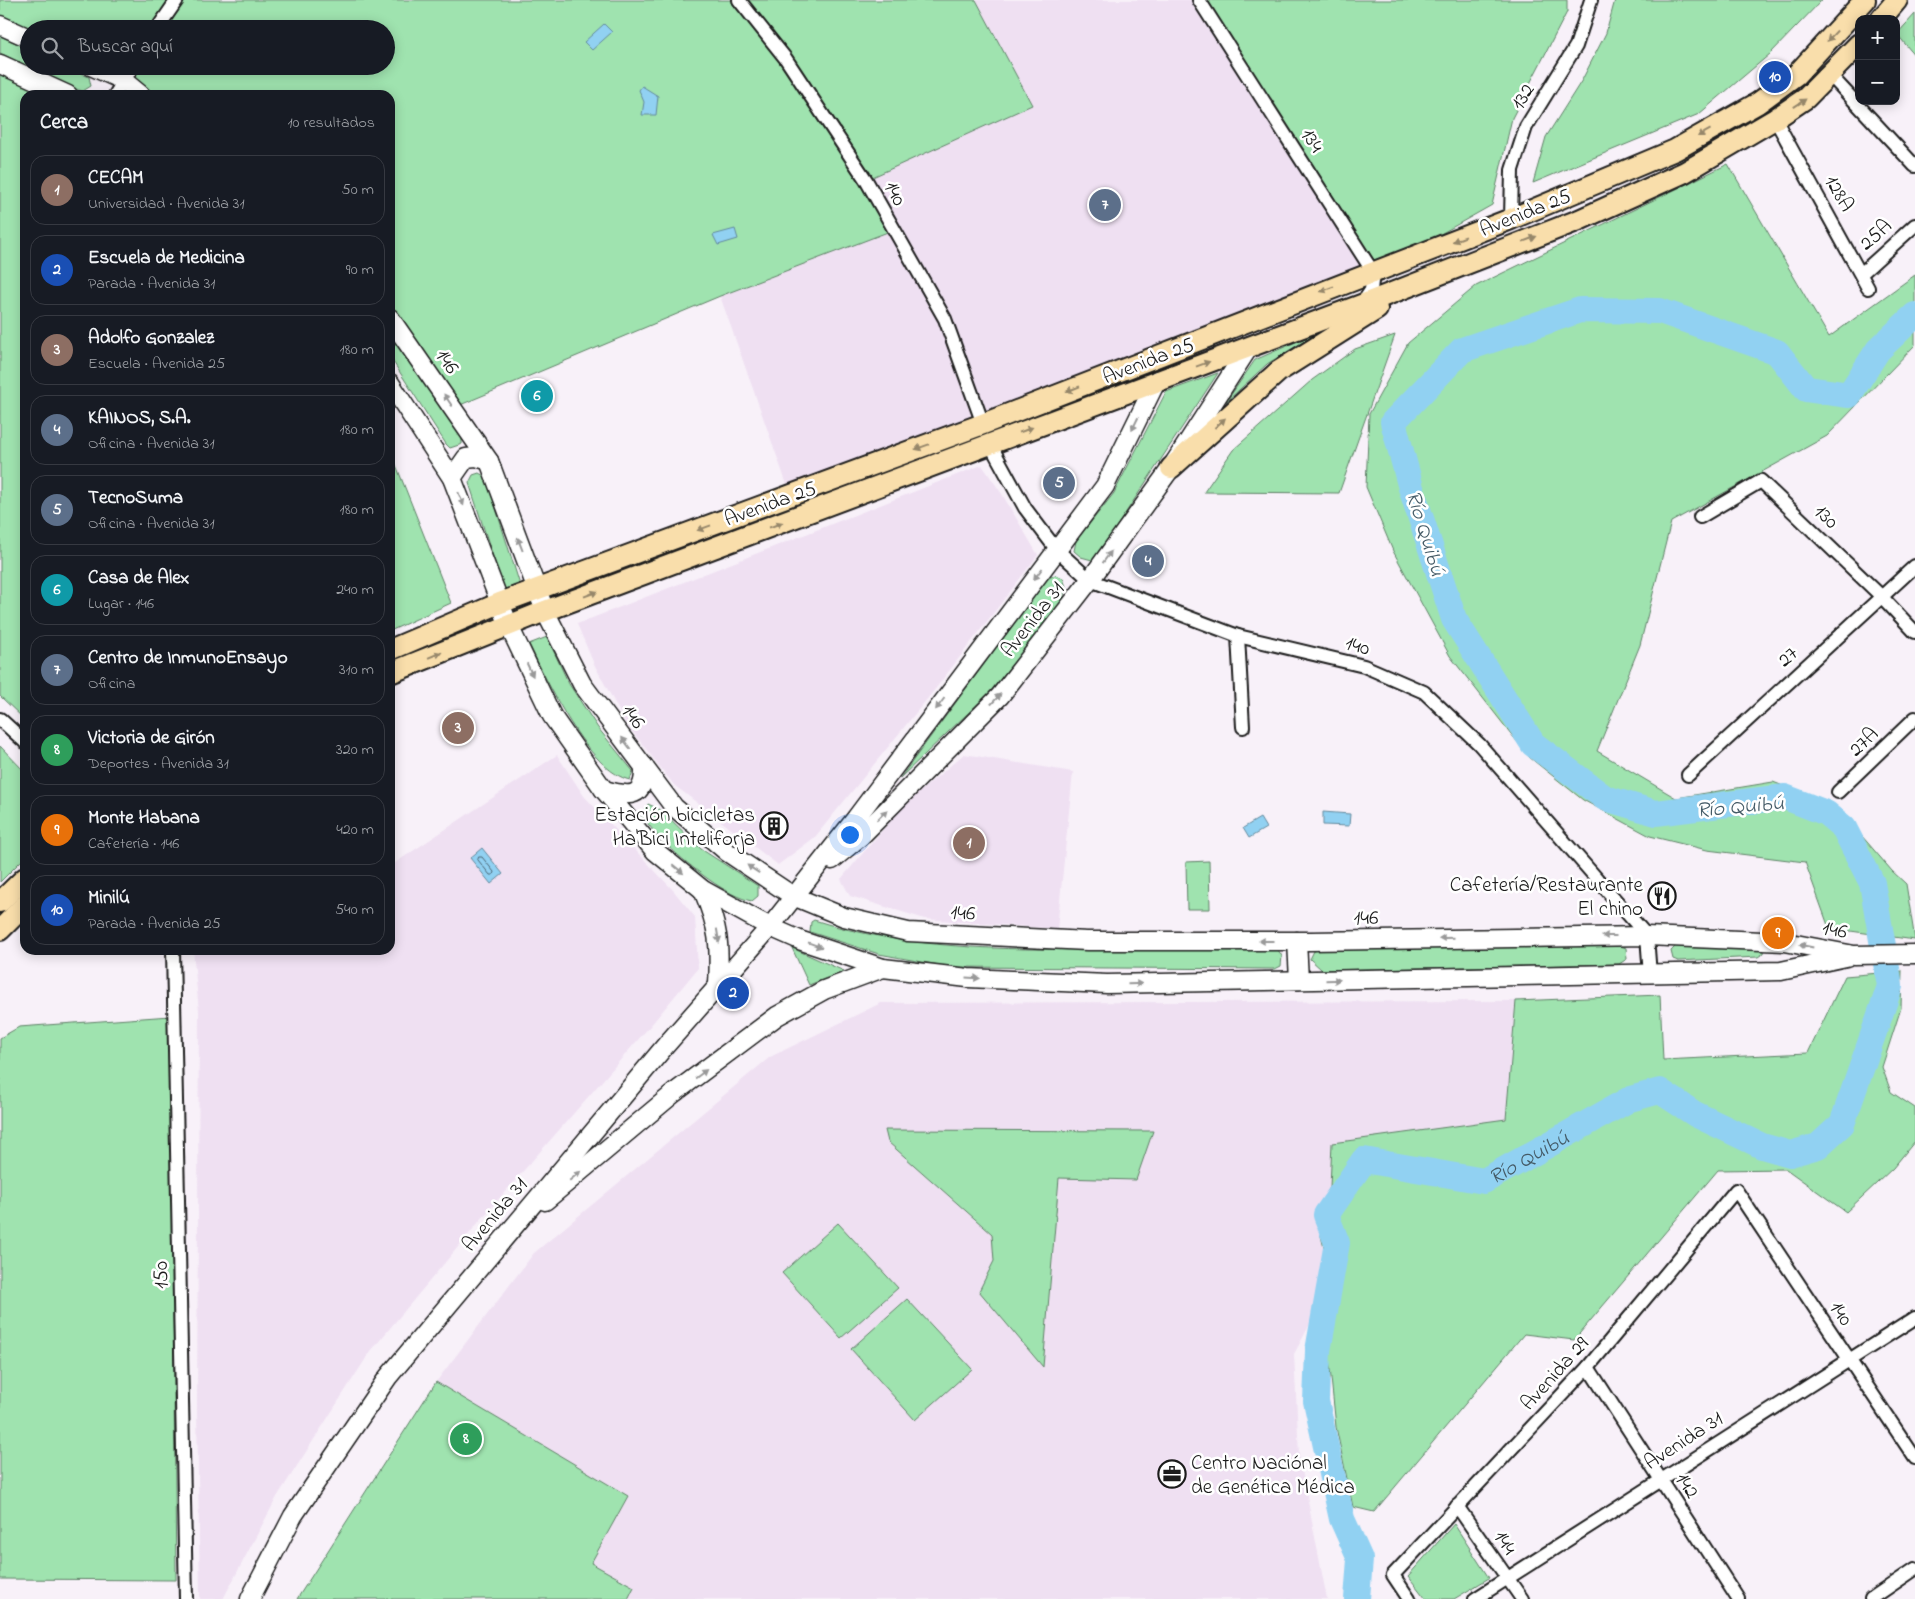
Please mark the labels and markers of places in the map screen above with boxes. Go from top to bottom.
pin: 10 [1759,58,1791,96]
pin: 7 [1089,186,1121,224]
pin: 6 [521,377,553,415]
pin: 5 [1043,464,1075,502]
pin: 4 [1132,542,1164,580]
pin: 3 [442,709,474,747]
place label: Estación bicicletas Ha'Bici Inteliforja [594,801,755,855]
building icon: Estación bicicletas Ha'Bici Inteliforja [759,811,789,841]
pin: 1 [953,824,985,862]
place label: Cafetería/Restaurante El chino [1450,871,1644,925]
restaurant icon: Cafetería/Restaurante El chino [1647,881,1677,911]
pin: 9 [1762,914,1794,952]
pin: 2 [717,974,749,1012]
pin: 8 [450,1420,482,1458]
place label: Centro Naciónal de Genética Médica [1191,1449,1355,1503]
office icon: Centro Naciónal de Genética Médica [1157,1459,1187,1489]

